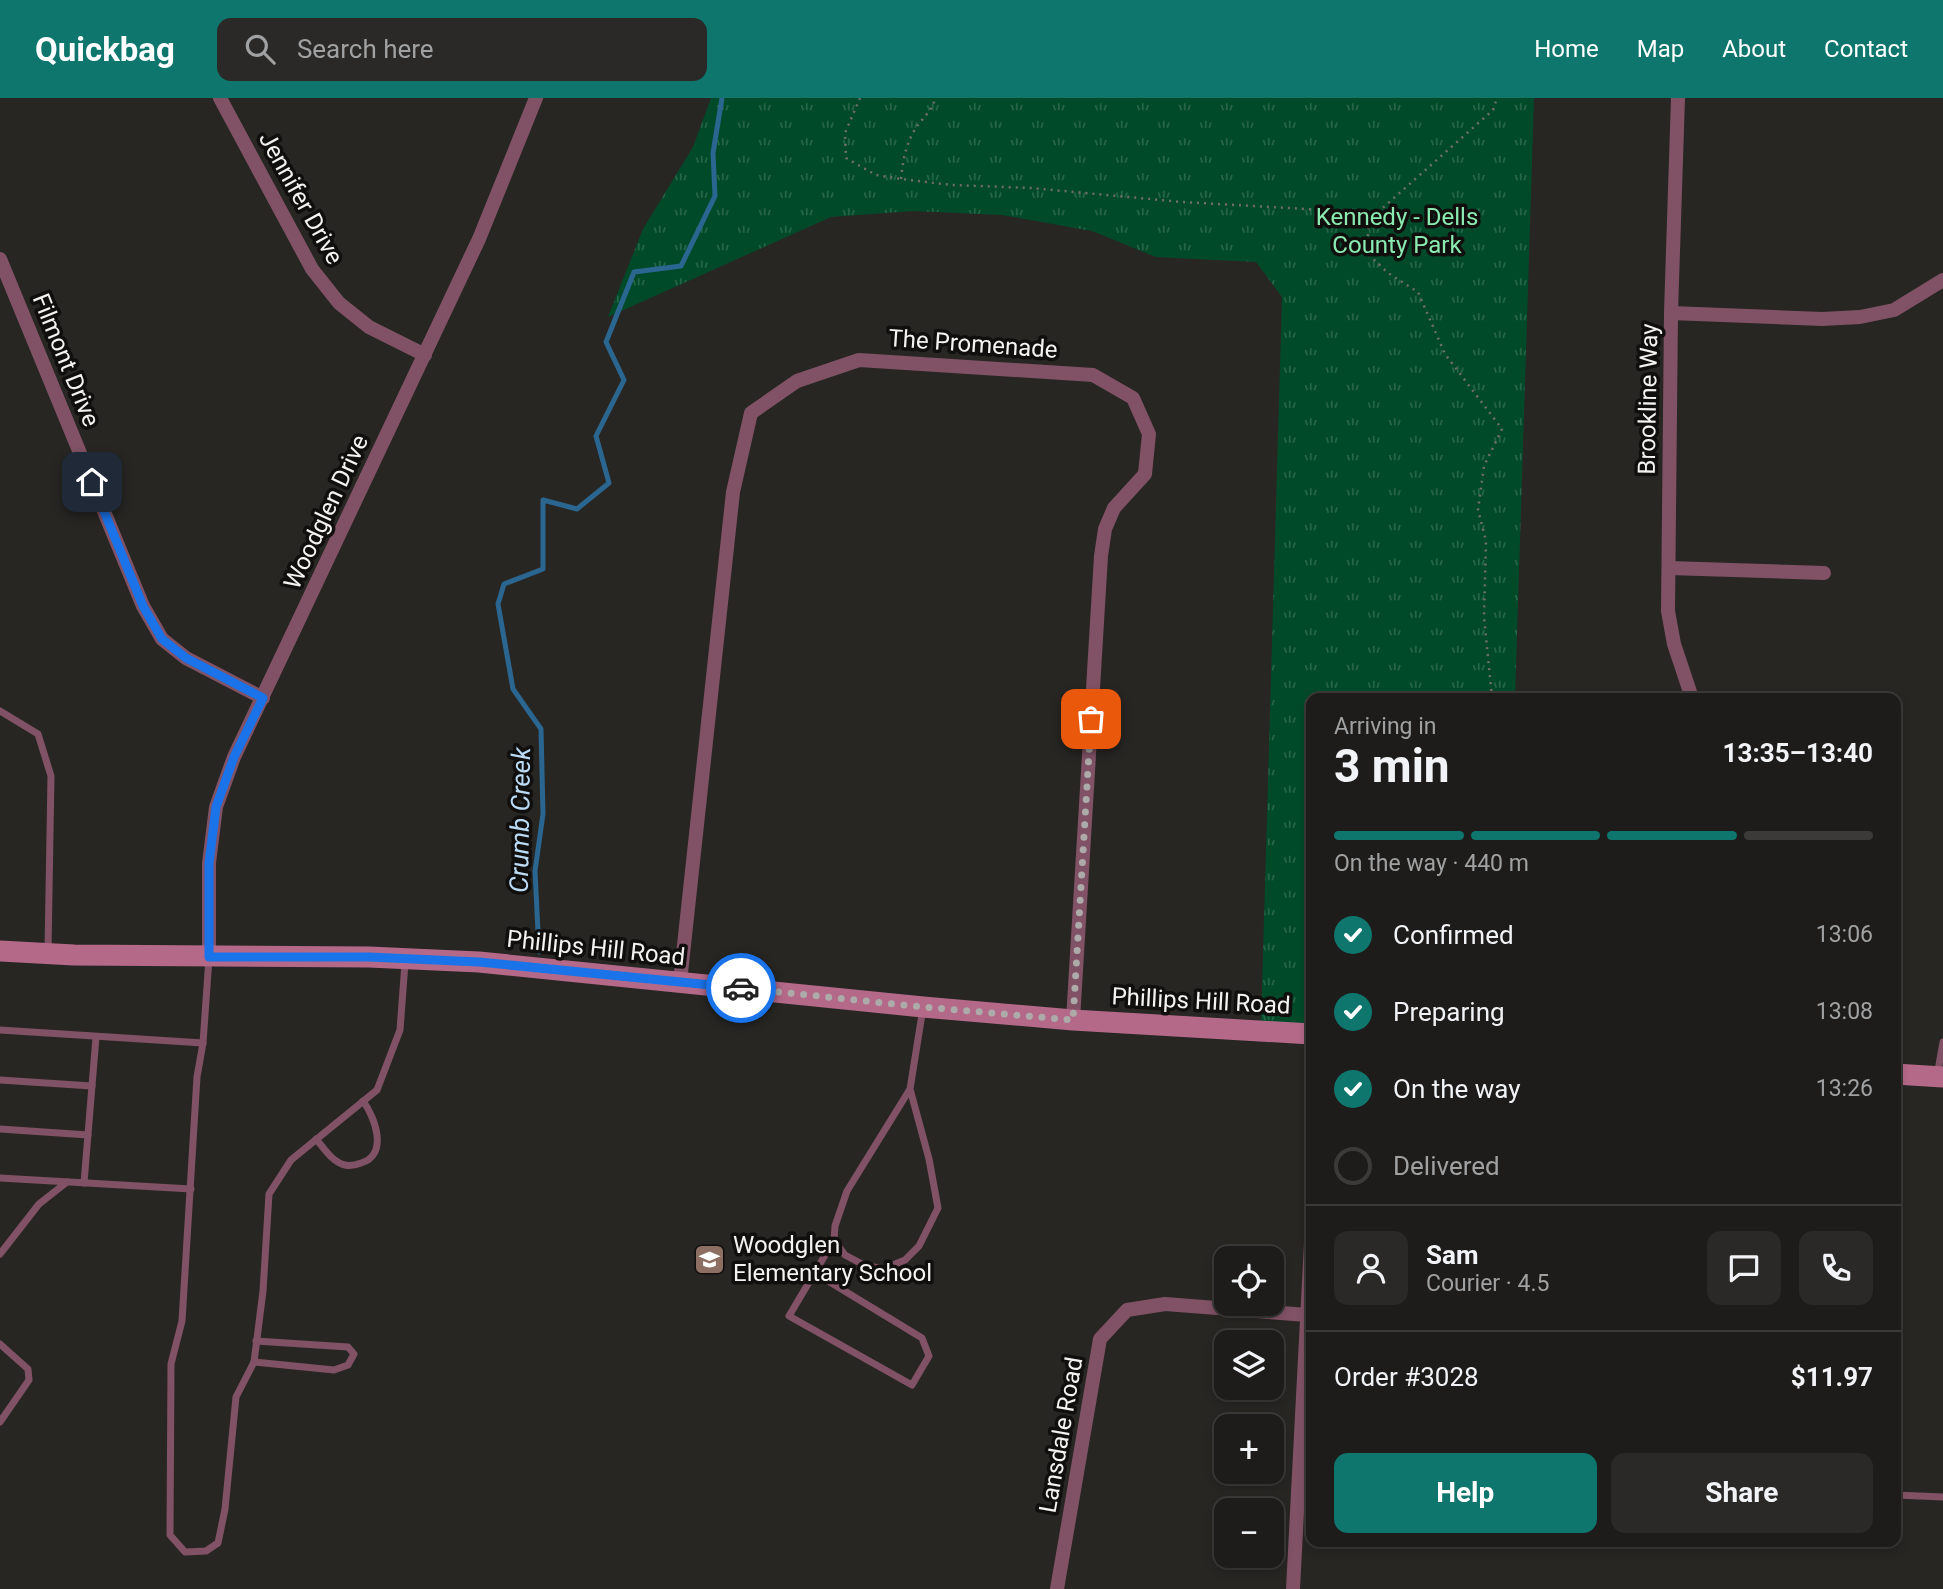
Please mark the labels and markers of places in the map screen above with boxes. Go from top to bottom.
pin [62,452,122,512]
pin [1061,689,1121,749]
place label: Woodglen Elementary School [733,1231,932,1287]
school or university icon: Woodglen Elementary School [693,1242,727,1276]

